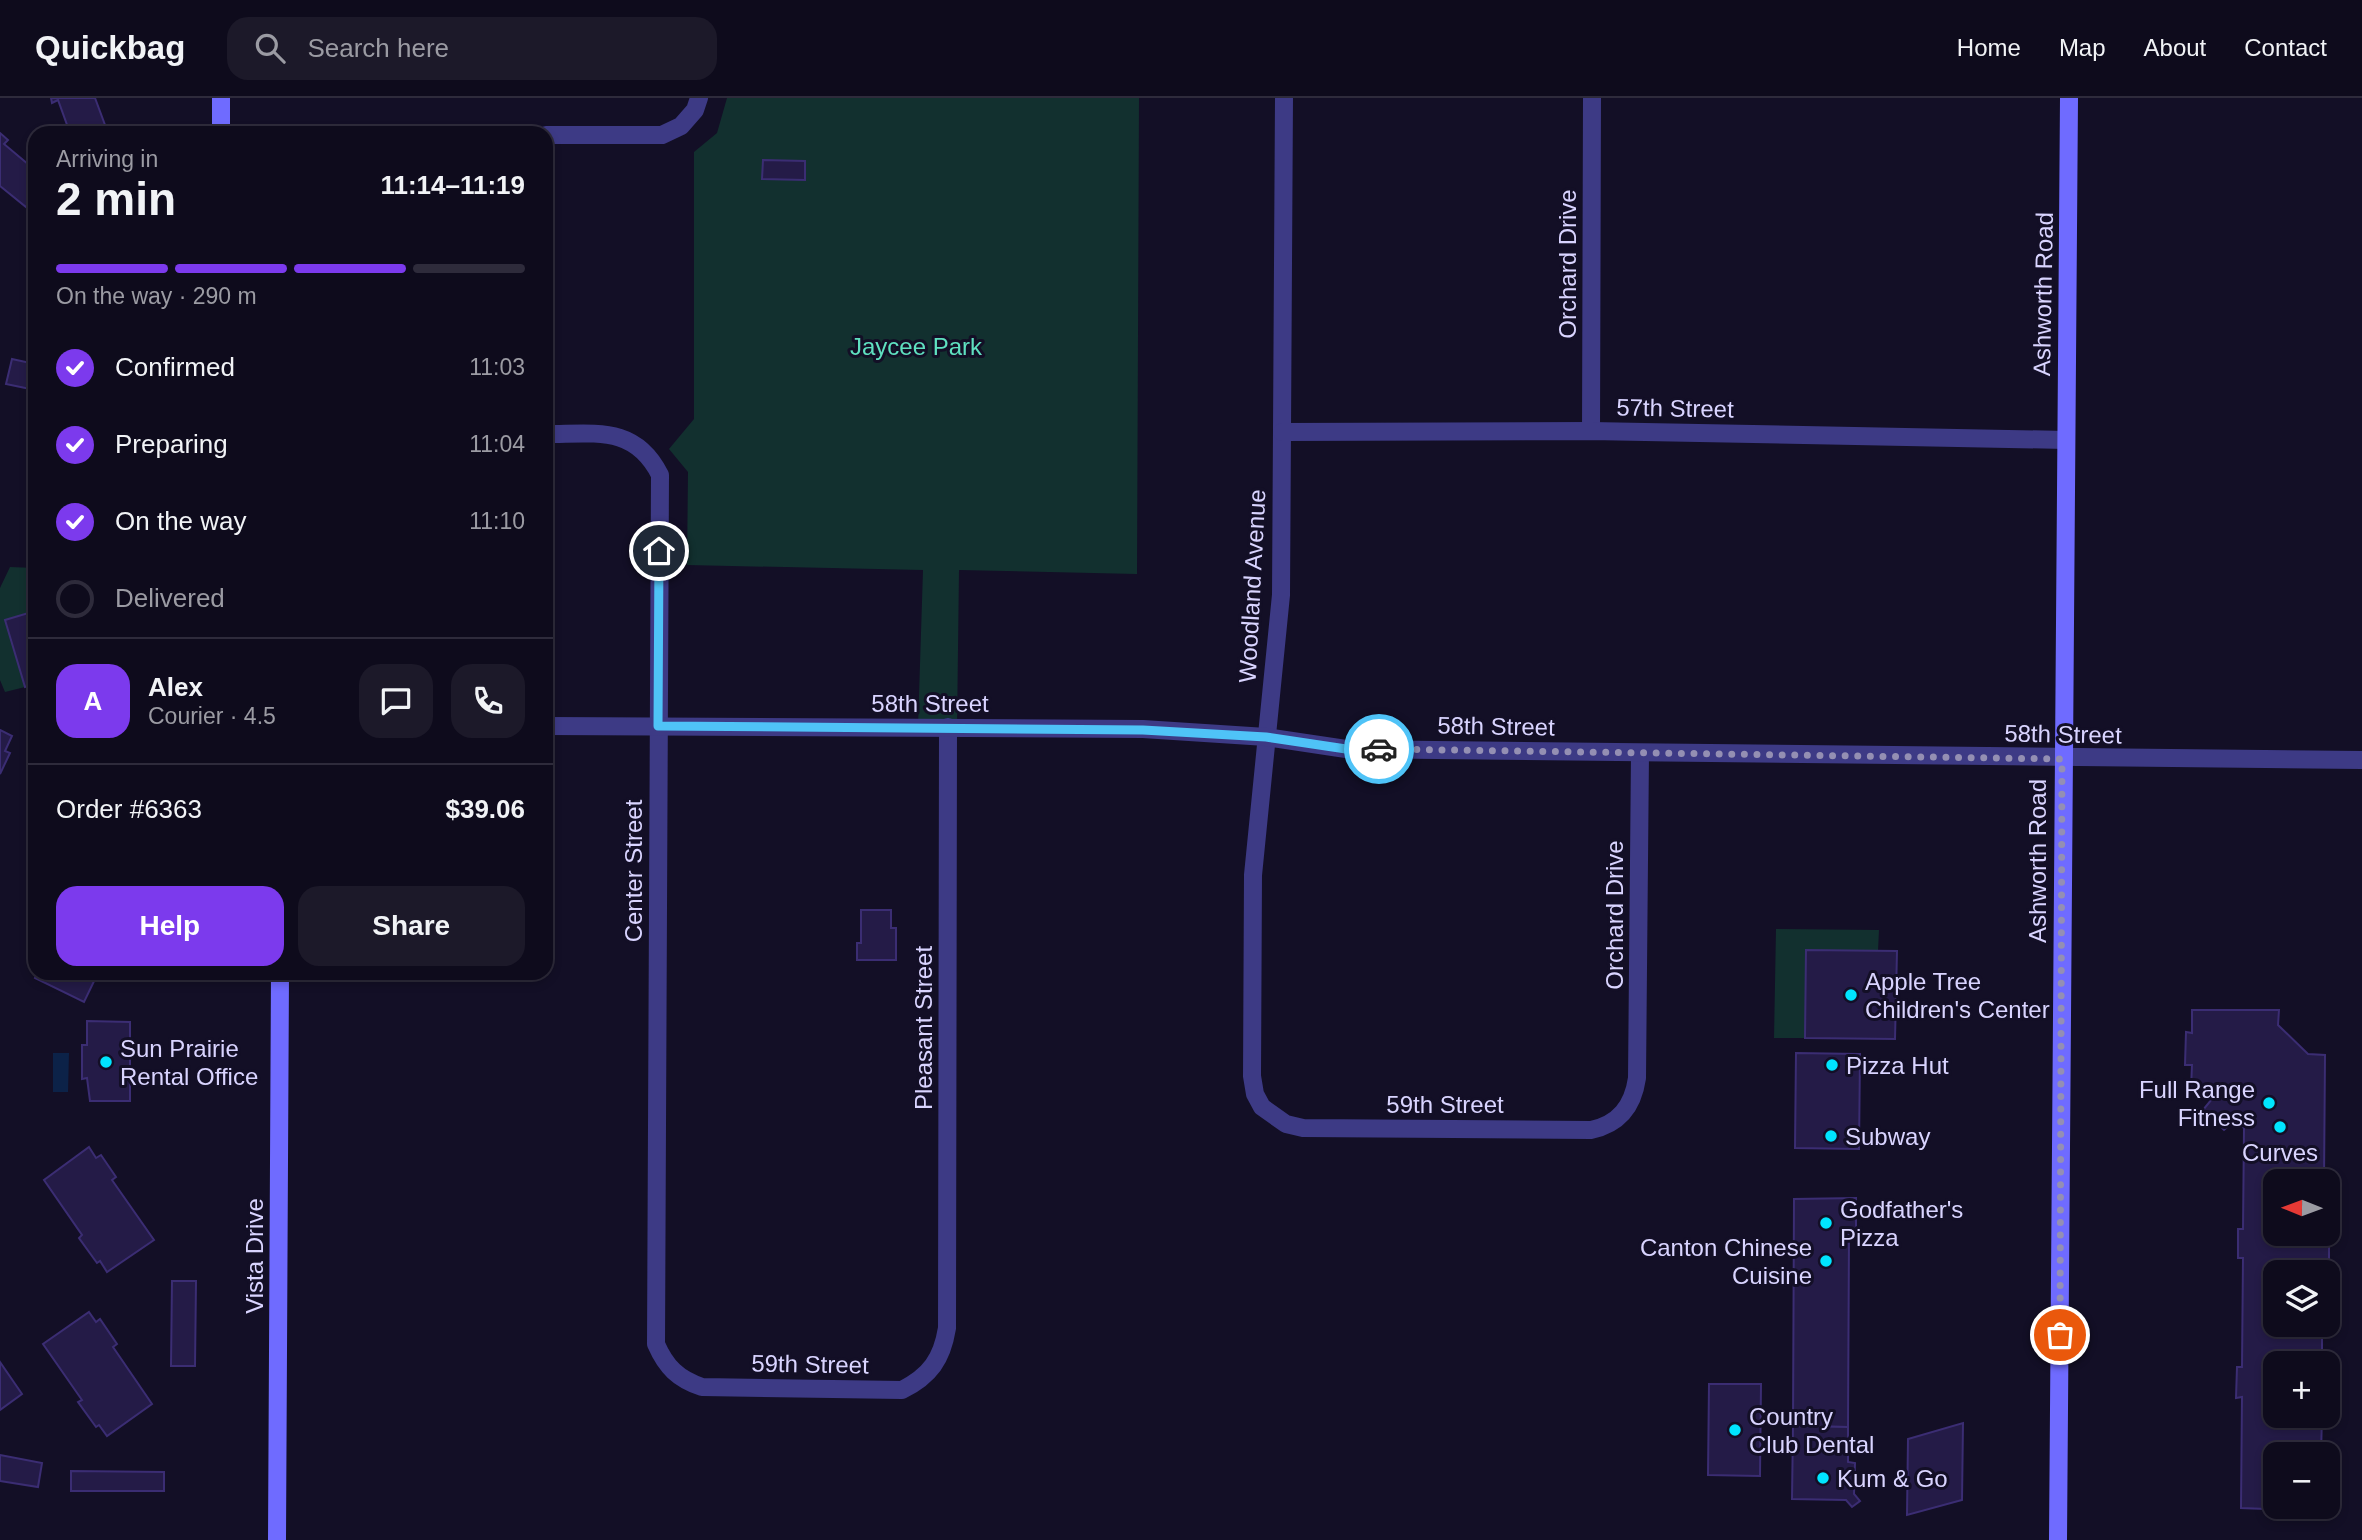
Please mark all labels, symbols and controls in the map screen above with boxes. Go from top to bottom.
search box [227,17,717,80]
text: Quickbag [35,29,185,66]
icon: search [251,29,289,67]
text: Search here [307,33,449,63]
text: Home [1957,34,2021,61]
text: Map [2059,34,2106,61]
text: About [2144,34,2206,61]
text: Contact [2244,34,2327,61]
text: Arriving in [56,146,158,172]
text: 11:14–11:19 [380,170,525,200]
text: 2 min [56,173,176,225]
street label: Orchard Drive [1554,189,1581,339]
street label: Ashworth Road [2028,212,2058,376]
text: On the way · 290 m [56,283,257,309]
park label: Jaycee Park [850,333,983,360]
icon: check [56,349,94,387]
text: Confirmed [115,352,235,382]
text: 11:03 [469,354,525,380]
street label: 57th Street [1616,393,1734,423]
icon: check [56,426,94,464]
text: Preparing [115,429,228,459]
text: 11:04 [469,431,525,457]
street label: Woodland Avenue [1233,488,1271,684]
icon: check [56,503,94,541]
text: On the way [115,506,247,536]
text: 11:10 [469,508,525,534]
pin [629,521,689,581]
icon: home [640,532,678,570]
text: Delivered [115,583,225,613]
button: chat [359,664,433,738]
button: phone [451,664,525,738]
text: Alex [148,672,203,702]
text: A [84,686,102,716]
street label: 58th Street [871,690,989,717]
text: Courier · 4.5 [148,703,276,729]
street label: 58th Street [1437,711,1555,741]
courier [1344,714,1414,784]
street label: 58th Street [2004,719,2122,749]
icon: car [1360,730,1398,768]
street label: Ashworth Road [2024,779,2051,943]
text: Order #6363 [56,794,202,824]
text: $39.06 [445,794,525,824]
street label: Center Street [620,799,647,942]
street label: Orchard Drive [1601,840,1628,990]
button: Help [56,886,284,966]
button: Share [298,886,525,966]
street label: Pleasant Street [910,946,937,1110]
place label: Apple Tree Children's Center [1865,968,2050,1023]
marker: Apple Tree Children's Center [1843,987,1859,1003]
place label: Sun Prairie Rental Office [120,1035,258,1090]
place label: Pizza Hut [1846,1052,1949,1079]
marker: Sun Prairie Rental Office [98,1054,114,1070]
marker: Pizza Hut [1824,1057,1840,1073]
place label: Full Range Fitness [2139,1076,2255,1131]
street label: 59th Street [1386,1091,1504,1118]
marker: Full Range Fitness [2261,1095,2277,1111]
marker: Curves [2272,1119,2288,1135]
place label: Subway [1845,1123,1930,1150]
marker: Subway [1823,1128,1839,1144]
place label: Curves [2242,1139,2318,1166]
north arrow [2263,1169,2340,1246]
map controls [2263,1169,2340,1519]
place label: Godfather's Pizza [1840,1196,1963,1251]
street label: Vista Drive [241,1198,268,1314]
marker: Godfather's Pizza [1818,1215,1834,1231]
place label: Canton Chinese Cuisine [1640,1234,1812,1289]
marker: Canton Chinese Cuisine [1818,1253,1834,1269]
button: layers [2263,1260,2340,1337]
pin [2030,1305,2090,1365]
icon: bag [2041,1316,2079,1354]
street label: 59th Street [751,1349,869,1379]
button: + [2263,1351,2340,1428]
place label: Country Club Dental [1749,1403,1874,1458]
marker: Country Club Dental [1727,1422,1743,1438]
button: − [2263,1442,2340,1519]
place label: Kum & Go [1837,1465,1948,1492]
marker: Kum & Go [1815,1470,1831,1486]

